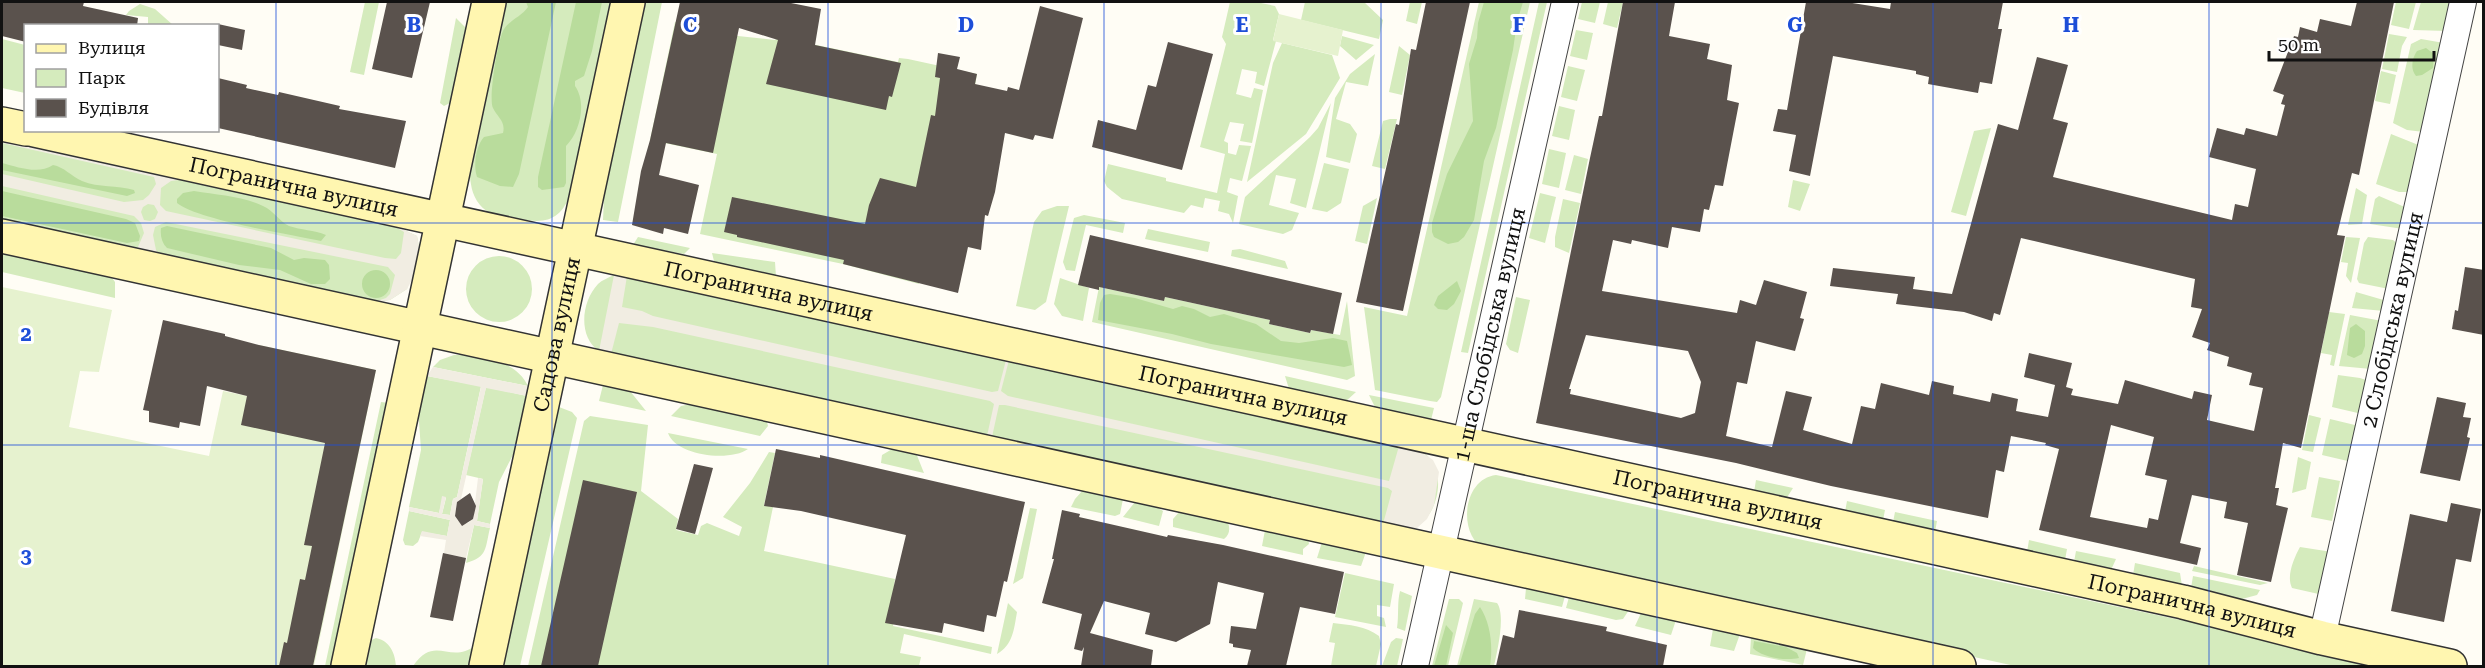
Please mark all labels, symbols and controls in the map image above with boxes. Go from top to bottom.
text: B [407,13,421,37]
text: C [683,13,697,37]
text: D [958,13,974,37]
text: E [1236,13,1249,37]
text: F [1513,13,1525,37]
text: G [1787,13,1803,37]
text: H [2063,13,2079,37]
legend [24,24,219,132]
scale bar [2269,24,2434,62]
text: 50 m [2278,34,2319,55]
text: Вулиця [78,37,145,58]
text: Парк [78,67,126,88]
text: Будівля [78,97,149,118]
street label: Погранична вулиця [187,152,401,222]
street label: 1-ша Слобідська вулиця [1450,205,1530,464]
street label: 2 Слобідська вулиця [2357,210,2428,430]
street label: Садова вулиця [529,255,585,414]
street label: Погранична вулиця [662,257,875,326]
text: 2 [20,322,32,346]
street label: Погранична вулиця [1136,361,1350,430]
street label: Погранична вулиця [1611,465,1825,534]
text: 3 [20,544,32,568]
street label: Погранична вулиця [2086,569,2299,643]

